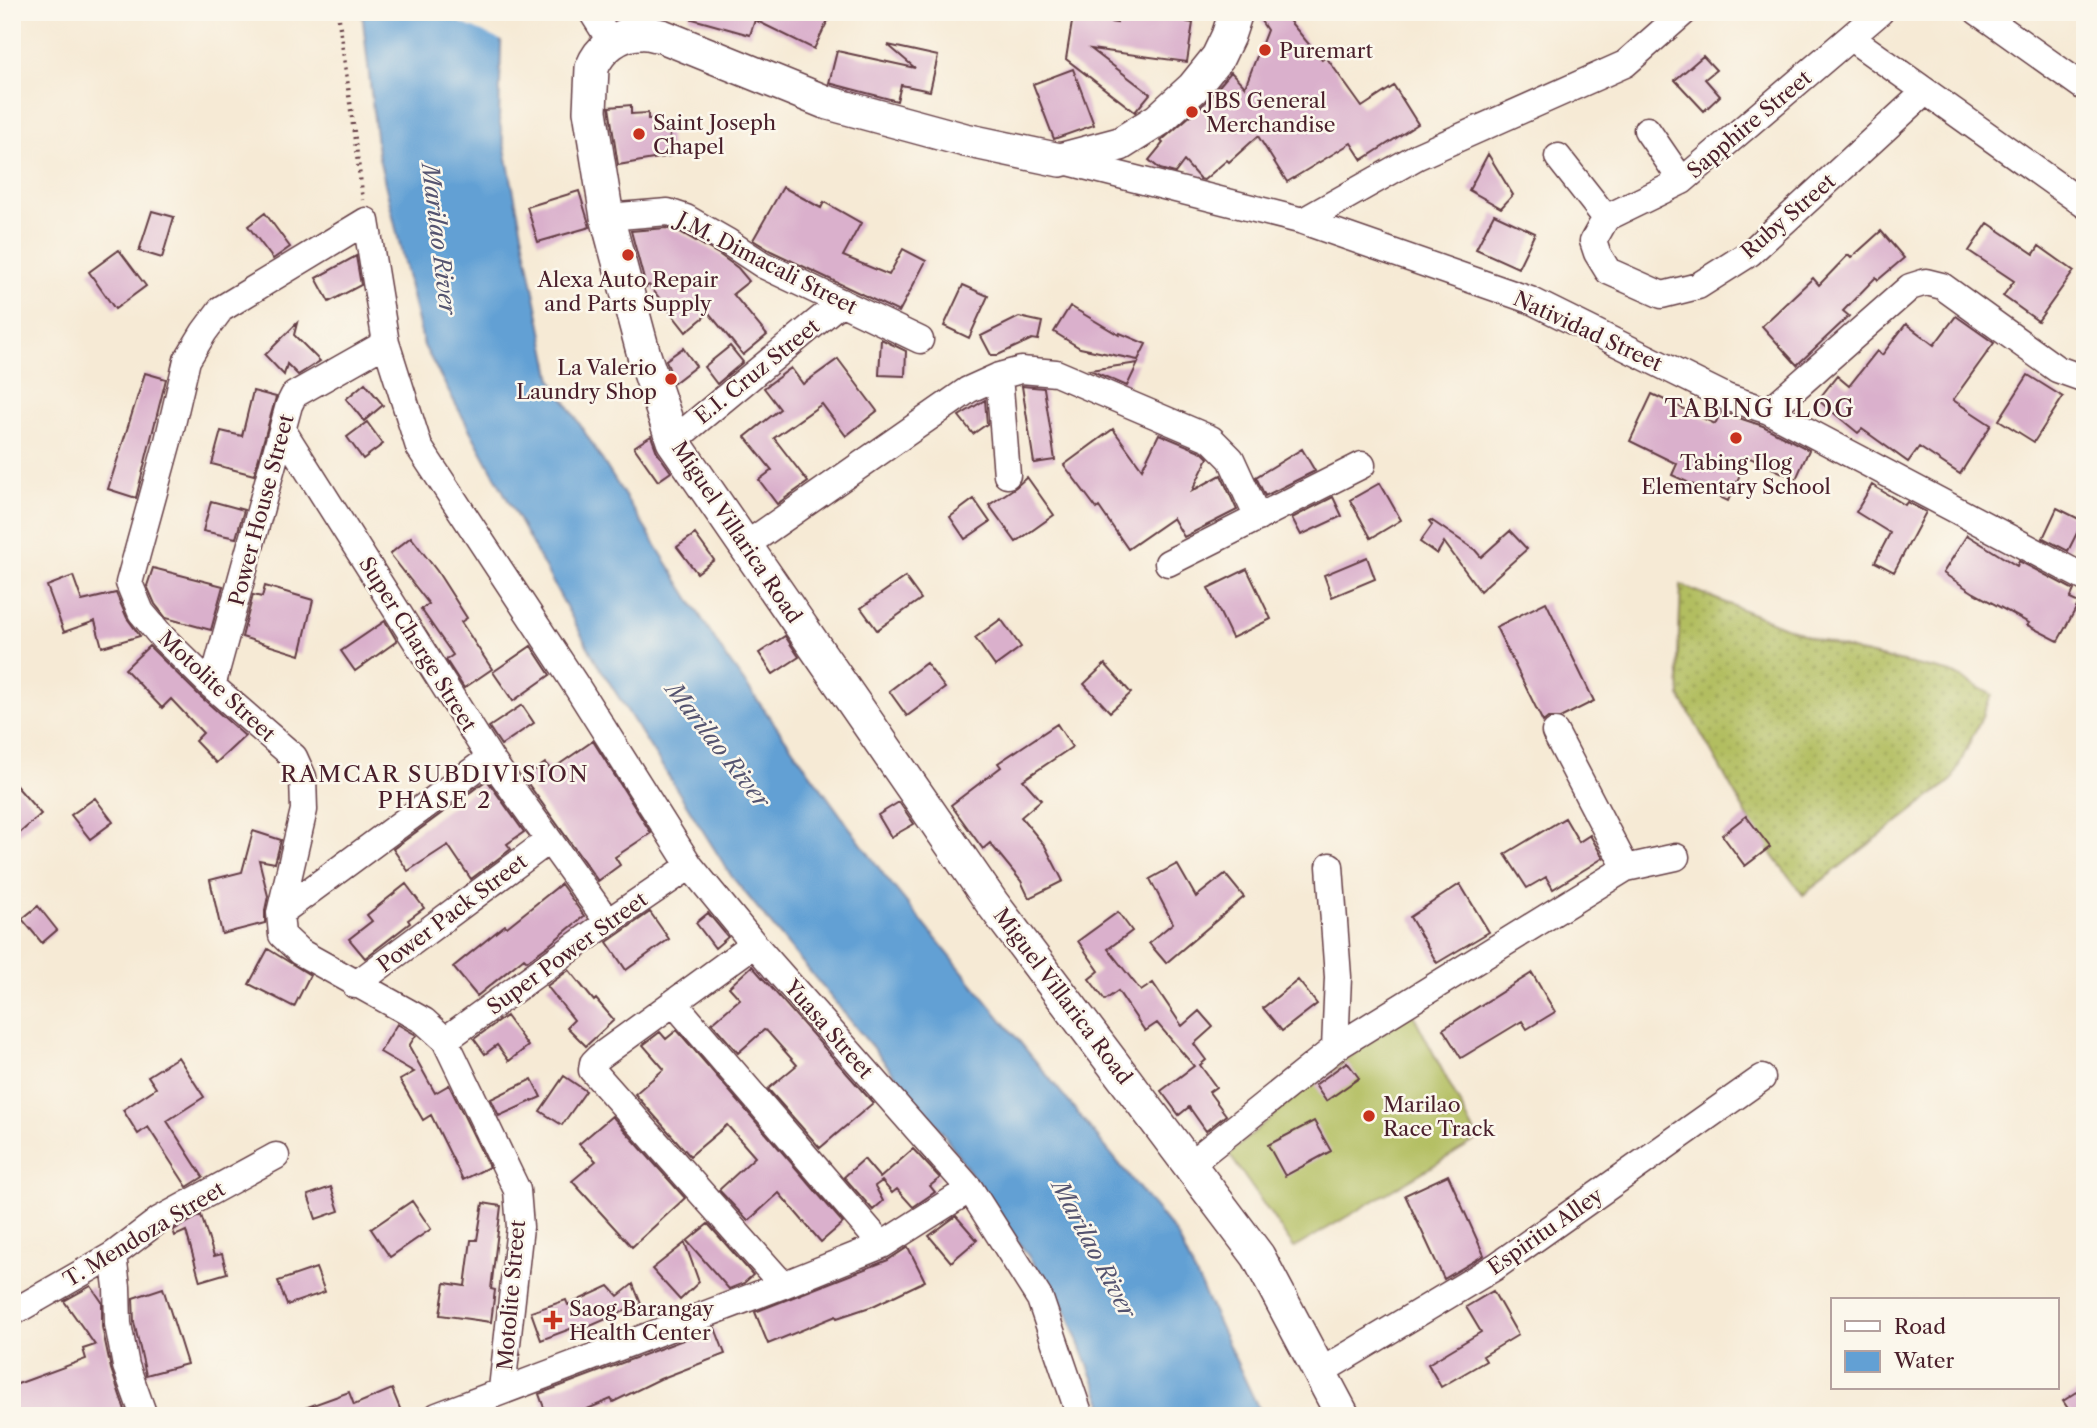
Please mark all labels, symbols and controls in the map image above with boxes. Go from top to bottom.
place label: Puremart [1279,38,1374,63]
marker: Puremart [1257,42,1273,58]
street label: Sapphire Street [1682,64,1817,183]
place label: JBS General Merchandise [1203,88,1336,137]
marker: JBS General Merchandise [1184,104,1200,120]
place label: Saint Joseph Chapel [653,110,776,159]
marker: Saint Joseph Chapel [631,126,647,142]
water label: Marilao River [415,159,462,317]
street label: Ruby Street [1736,168,1841,264]
street label: J.M. Dimacali Street [670,205,862,320]
marker: Alexa Auto Repair and Parts Supply [620,247,636,263]
place label: Alexa Auto Repair and Parts Supply [537,267,719,316]
street label: Natividad Street [1510,286,1667,377]
street label: E.I. Cruz Street [690,313,825,429]
place label: La Valerio Laundry Shop [516,355,657,404]
marker: La Valerio Laundry Shop [663,371,679,387]
district label: TABING ILOG [1664,394,1856,423]
street label: Power House Street [223,411,299,609]
marker: Tabing Ilog Elementary School [1728,430,1744,446]
street label: Miguel Villarica Road [667,436,807,628]
place label: Tabing Ilog Elementary School [1641,450,1831,499]
street label: Super Charge Street [354,552,482,736]
street label: Motolite Street [153,625,281,747]
water label: Marilao River [658,674,777,815]
district label: RAMCAR SUBDIVISION PHASE 2 [280,760,590,814]
street label: Power Pack Street [372,848,532,977]
street label: Super Power Street [482,886,652,1020]
street label: Miguel Villarica Road [989,903,1138,1089]
street label: Yuasa Street [779,974,879,1084]
place label: Marilao Race Track [1383,1092,1496,1141]
marker: Marilao Race Track [1361,1108,1377,1124]
water label: Marilao River [1045,1173,1143,1324]
street label: T. Mendoza Street [59,1176,230,1292]
street label: Espiritu Alley [1483,1182,1607,1280]
street label: Motolite Street [492,1218,530,1371]
place label: Saog Barangay Health Center [569,1296,714,1345]
legend [1831,1298,2058,1390]
marker: Saog Barangay Health Center [543,1310,563,1330]
text: Road [1894,1314,1946,1339]
text: Water [1893,1348,1954,1373]

